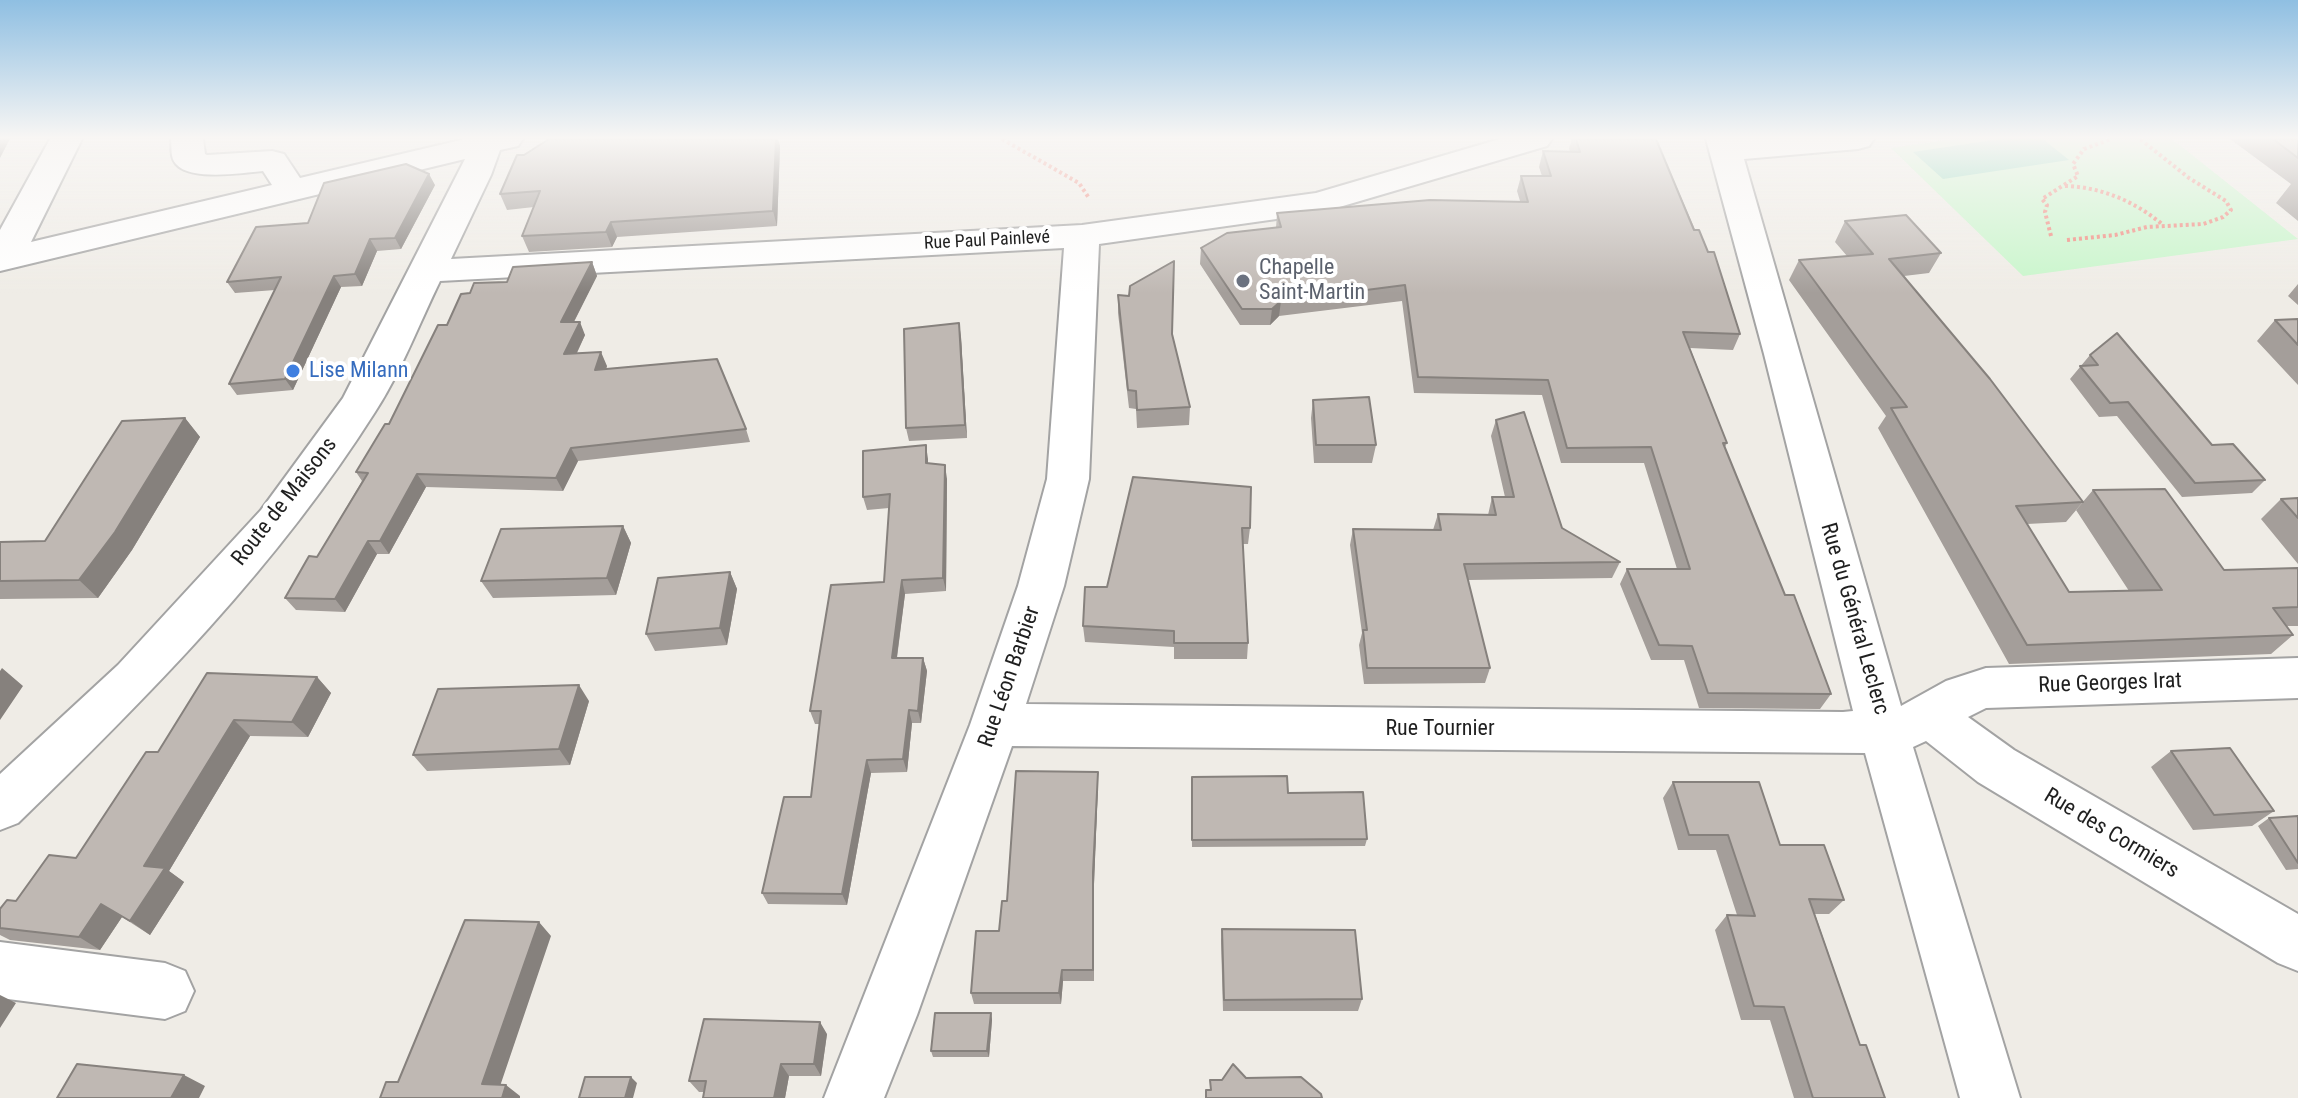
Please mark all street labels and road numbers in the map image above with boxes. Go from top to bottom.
street label: Rue Paul Painlevé [923,227,1051,255]
street label: Route de Maisons [227,433,343,571]
street label: Rue du Général Leclerc [1814,520,1894,718]
street label: Rue Léon Barbier [974,603,1046,751]
street label: Rue Georges Irat [2038,668,2182,700]
street label: Rue Tournier [1385,716,1495,742]
street label: Rue des Cormiers [2039,783,2183,885]

